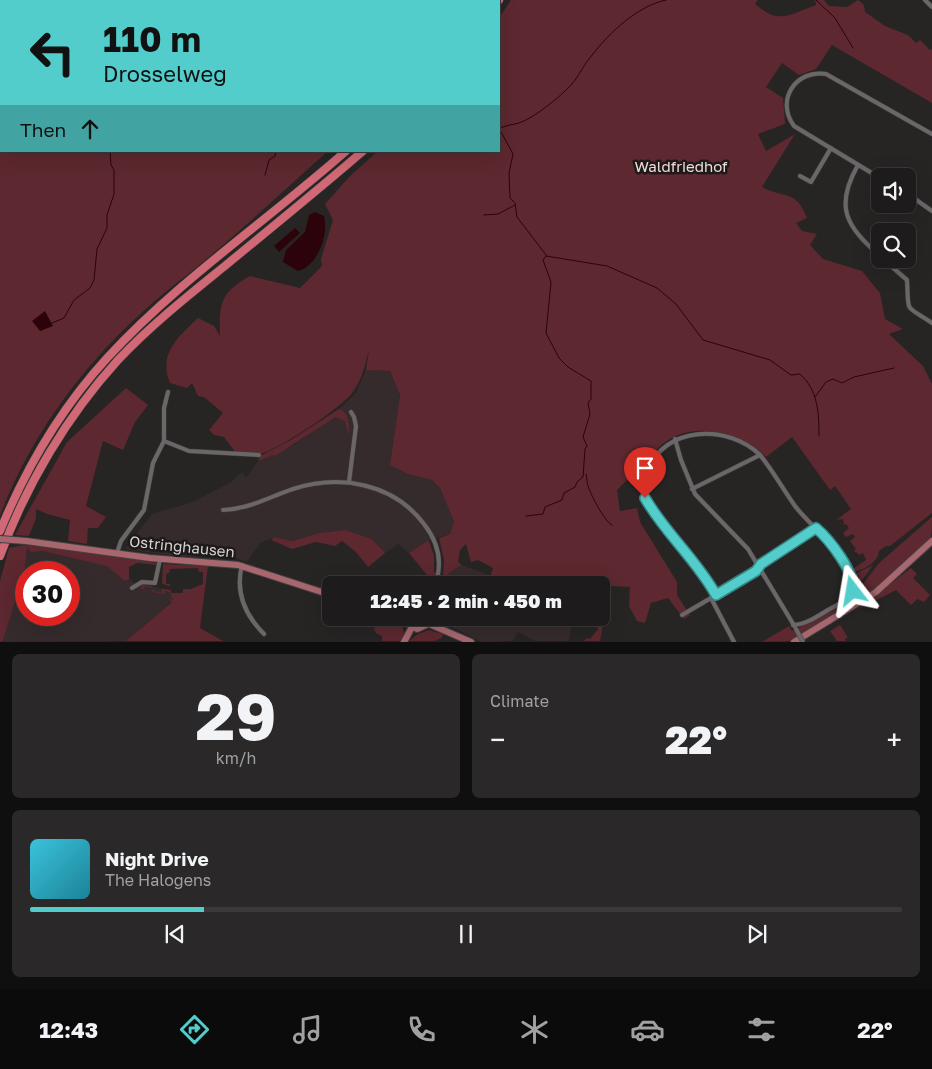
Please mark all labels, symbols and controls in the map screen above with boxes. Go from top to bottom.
text: 110 m [103,18,201,60]
icon: left [20,20,85,85]
text: Drosselweg [103,60,227,87]
icon: ahead [76,115,104,143]
text: Then [20,118,66,141]
park label: Waldfriedhof [635,157,728,175]
map controls [871,168,916,268]
button: sound [871,168,916,213]
button: search [871,223,916,268]
pin [624,447,666,498]
icon: arrive [631,454,659,482]
street label: Ostringhausen [128,532,236,560]
speed limit sign: 30 [15,561,80,626]
position arrow [826,564,878,616]
text: 12:45 · 2 min · 450 m [370,589,562,612]
text: 29 [196,676,276,754]
text: Climate [490,691,549,711]
text: 22° [665,717,727,762]
text: − [490,723,505,756]
text: + [887,723,902,756]
text: km/h [216,748,256,768]
text: Night Drive [105,847,209,870]
text: The Halogens [105,870,211,890]
icon: previous [161,920,189,948]
icon: pause [452,920,480,948]
icon: next [743,920,771,948]
icon: directions [177,1012,212,1047]
icon: music [290,1012,325,1047]
icon: phone [404,1012,439,1047]
icon: climate [517,1012,552,1047]
icon: car [630,1012,665,1047]
icon: filters [744,1012,779,1047]
text: 12:43 [39,1016,98,1043]
text: 22° [857,1016,893,1043]

